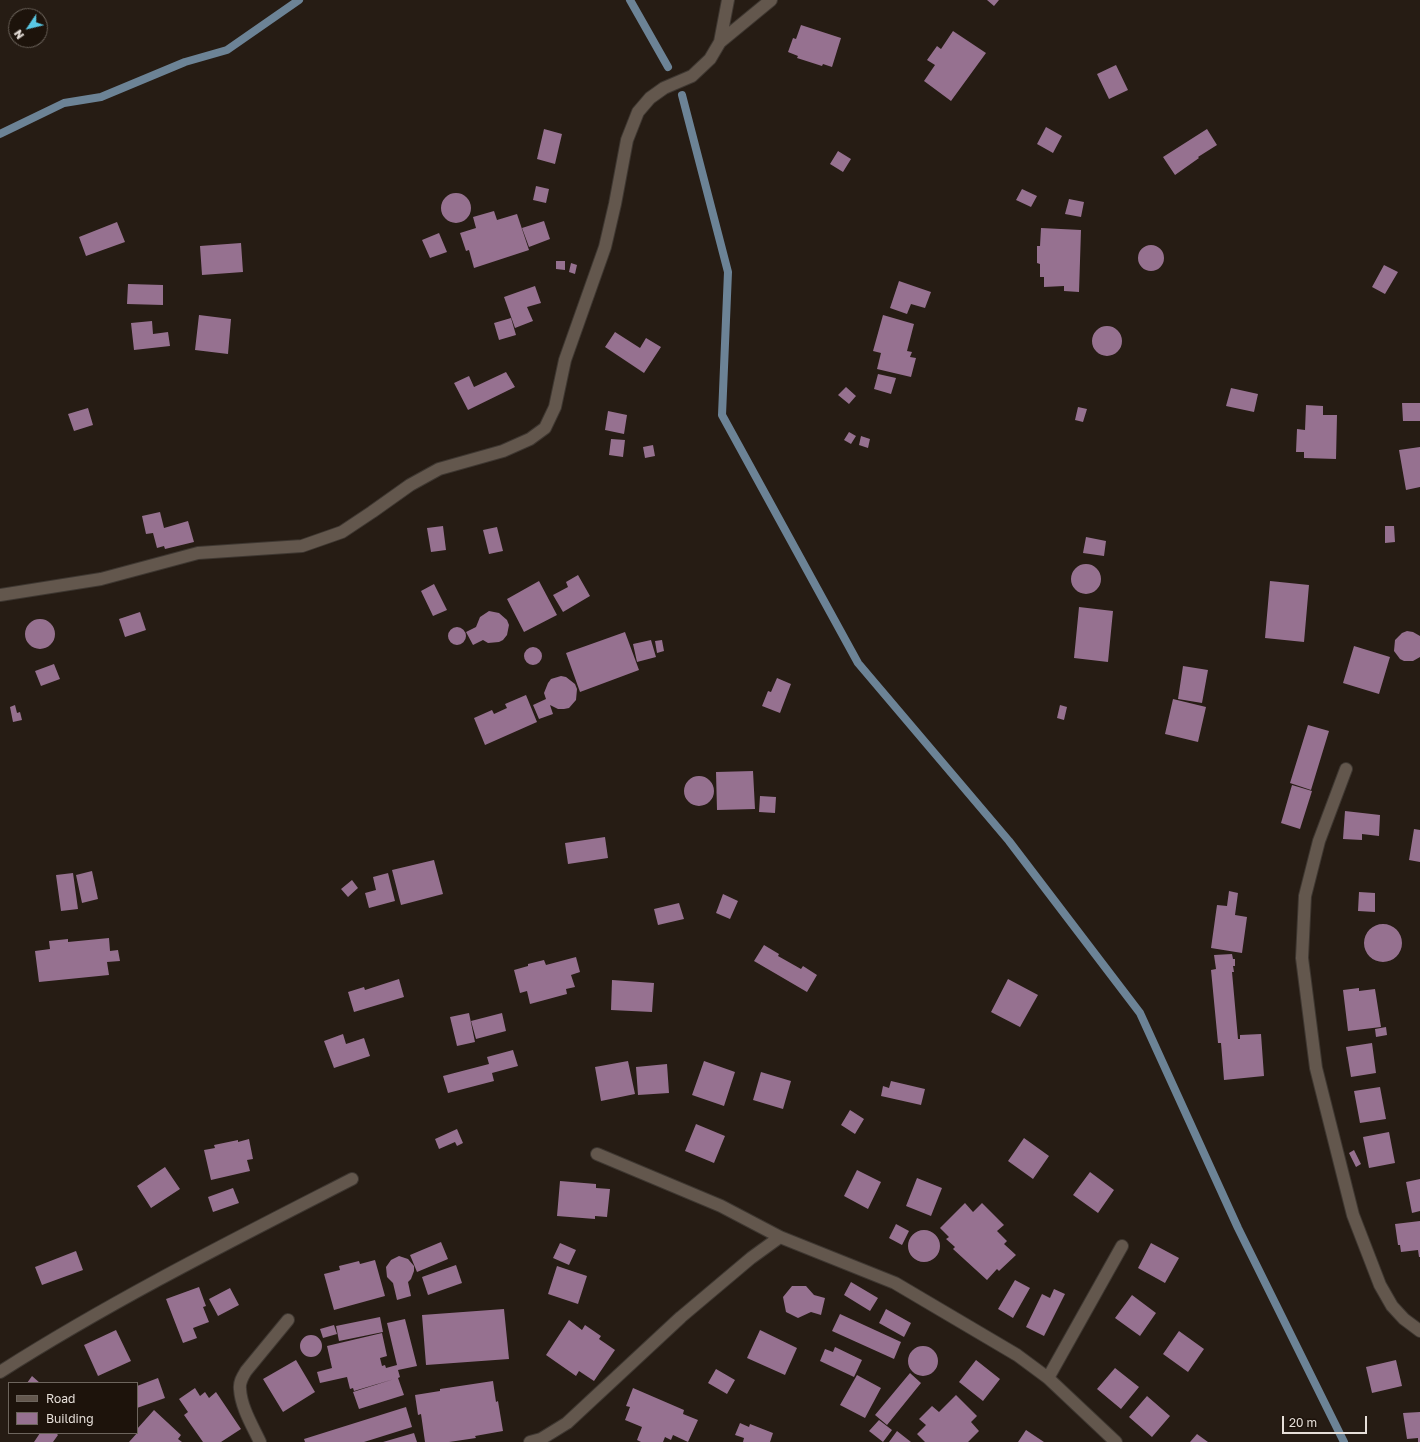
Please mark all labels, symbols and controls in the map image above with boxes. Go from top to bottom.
north arrow [8,8,48,48]
text: N [11,27,26,42]
legend [8,1382,138,1434]
text: Road [46,1391,75,1406]
scale bar [1284,1408,1369,1434]
text: Building [46,1411,94,1426]
text: 20 m [1289,1415,1317,1430]

